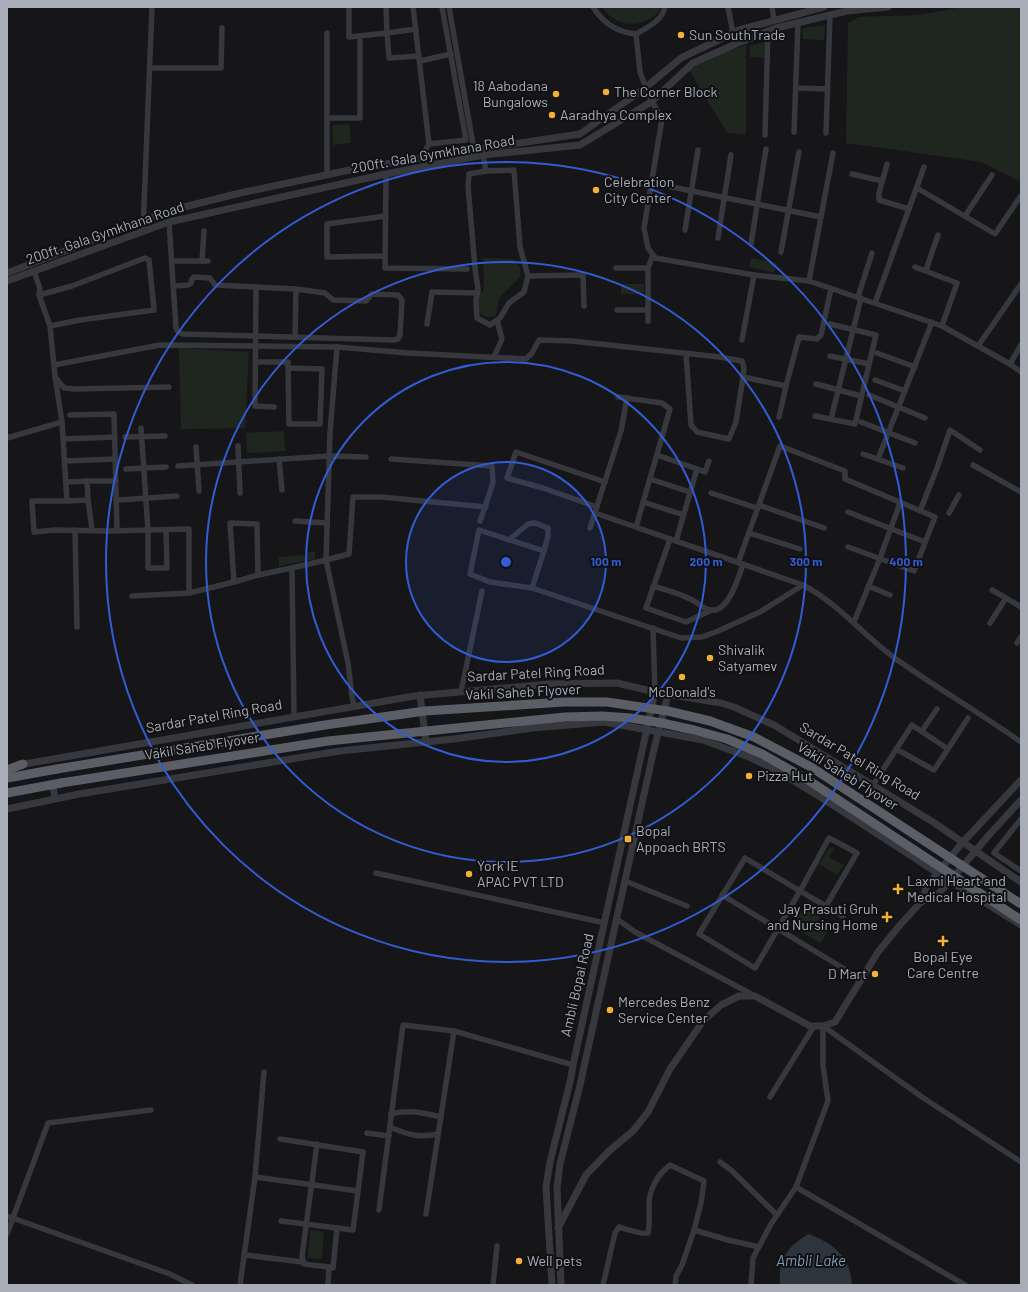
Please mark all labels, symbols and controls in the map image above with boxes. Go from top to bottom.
place label: Sun SouthTrade [689,26,786,43]
marker: Sun SouthTrade [676,30,686,40]
place label: 18 Aabodana Bungalows [473,77,548,110]
place label: The Corner Block [614,83,718,100]
marker: The Corner Block [601,87,611,97]
marker: 18 Aabodana Bungalows [551,89,561,99]
place label: Aaradhya Complex [560,106,672,123]
marker: Aaradhya Complex [547,110,557,120]
street label: 200ft. Gala Gymkhana Road [350,131,516,176]
place label: Celebration City Center [604,173,674,206]
marker: Celebration City Center [591,185,601,195]
street label: 200ft. Gala Gymkhana Road [24,198,186,268]
text: 100 m [591,554,621,568]
text: 200 m [690,554,722,568]
text: 300 m [790,554,822,568]
text: 400 m [889,554,923,568]
centre of rings [499,555,513,569]
place label: Shivalik Satyamev [718,641,778,674]
marker: Shivalik Satyamev [705,653,715,663]
street label: Sardar Patel Ring Road [467,660,605,685]
marker: McDonald's [677,672,687,682]
street label: Vakil Saheb Flyover [465,680,581,703]
place label: McDonald's [648,683,716,700]
street label: Sardar Patel Ring Road [145,695,283,736]
street label: Sardar Patel Ring Road [797,718,924,803]
street label: Vakil Saheb Flyover [143,728,260,763]
street label: Vakil Saheb Flyover [795,738,902,813]
place label: Pizza Hut [757,767,813,784]
marker: Pizza Hut [744,771,754,781]
place label: Bopal Appoach BRTS [636,822,726,855]
marker: Bopal Appoach BRTS [623,834,633,844]
place label: York IE APAC PVT LTD [477,857,564,890]
marker: York IE APAC PVT LTD [464,869,474,879]
place label: Laxmi Heart and Medical Hospital [907,872,1006,905]
marker: Laxmi Heart and Medical Hospital [892,883,904,895]
place label: Jay Prasuti Gruh and Nursing Home [767,900,878,933]
marker: Jay Prasuti Gruh and Nursing Home [881,911,893,923]
street label: Ambli Bopal Road [556,932,597,1038]
marker: Bopal Eye Care Centre [937,935,949,947]
place label: Bopal Eye Care Centre [907,948,979,981]
place label: D Mart [828,965,867,982]
marker: D Mart [870,969,880,979]
place label: Mercedes Benz Service Center [618,993,710,1026]
marker: Mercedes Benz Service Center [605,1005,615,1015]
water label: Ambli Lake [776,1251,846,1269]
place label: Well pets [527,1252,582,1269]
marker: Well pets [514,1256,524,1266]

